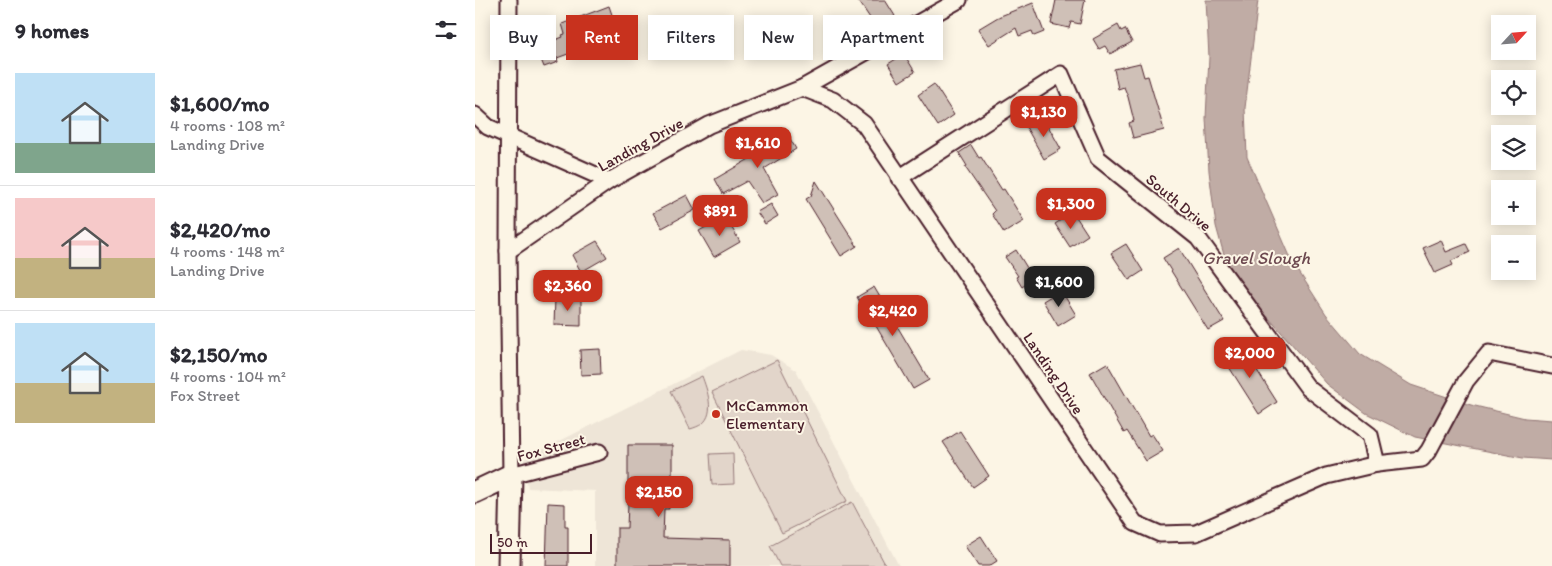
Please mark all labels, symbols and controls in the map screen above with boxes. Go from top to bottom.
chip: Buy [490,15,556,60]
chip: Rent [566,15,638,60]
chip: Filters [648,15,734,60]
chip: New [744,15,813,60]
chip: Apartment [823,15,943,60]
north arrow [1491,15,1536,60]
map controls [1491,15,1536,280]
icon: filters [432,16,460,44]
text: 9 homes [15,18,89,43]
button: locate [1491,70,1536,115]
text: $1,600/mo [170,91,270,116]
icon: home [55,93,115,153]
pin: $1,130 [1003,96,1085,138]
text: $1,130 [1021,102,1067,121]
street label: Landing Drive [594,113,686,176]
text: 4 rooms · 108 m² [170,116,285,135]
button: layers [1491,125,1536,170]
pin: $1,610 [717,126,799,169]
text: $1,610 [735,133,781,152]
text: Landing Drive [170,135,265,154]
street label: South Drive [1142,170,1215,235]
button: + [1491,180,1536,225]
pin: $1,300 [1030,188,1112,230]
pin: $891 [690,194,750,237]
text: $1,300 [1047,194,1095,213]
text: $891 [704,201,736,220]
text: $2,420/mo [170,217,270,242]
icon: home [55,218,115,278]
button: − [1491,235,1536,280]
text: 4 rooms · 148 m² [170,242,285,261]
water label: Gravel Slough [1202,247,1310,269]
text: Landing Drive [170,261,265,280]
pin: $1,600 [1018,266,1100,308]
pin: $2,360 [527,270,609,312]
text: $1,600 [1035,272,1083,291]
text: $2,360 [544,276,592,295]
pin: $2,420 [852,294,934,337]
text: $2,420 [869,301,917,320]
street label: Landing Drive [1019,329,1088,418]
pin: $2,000 [1209,336,1291,379]
text: $2,150/mo [170,342,268,367]
icon: home [55,343,115,403]
text: $2,000 [1225,343,1275,362]
text: 4 rooms · 104 m² [170,367,286,386]
text: Fox Street [170,386,240,405]
place label: McCammon Elementary [726,396,808,433]
marker: McCammon Elementary [710,408,722,420]
street label: Fox Street [515,429,587,466]
pin: $2,150 [618,476,700,518]
text: $2,150 [636,482,682,501]
scale bar [490,531,593,554]
text: 50 m [497,534,528,551]

